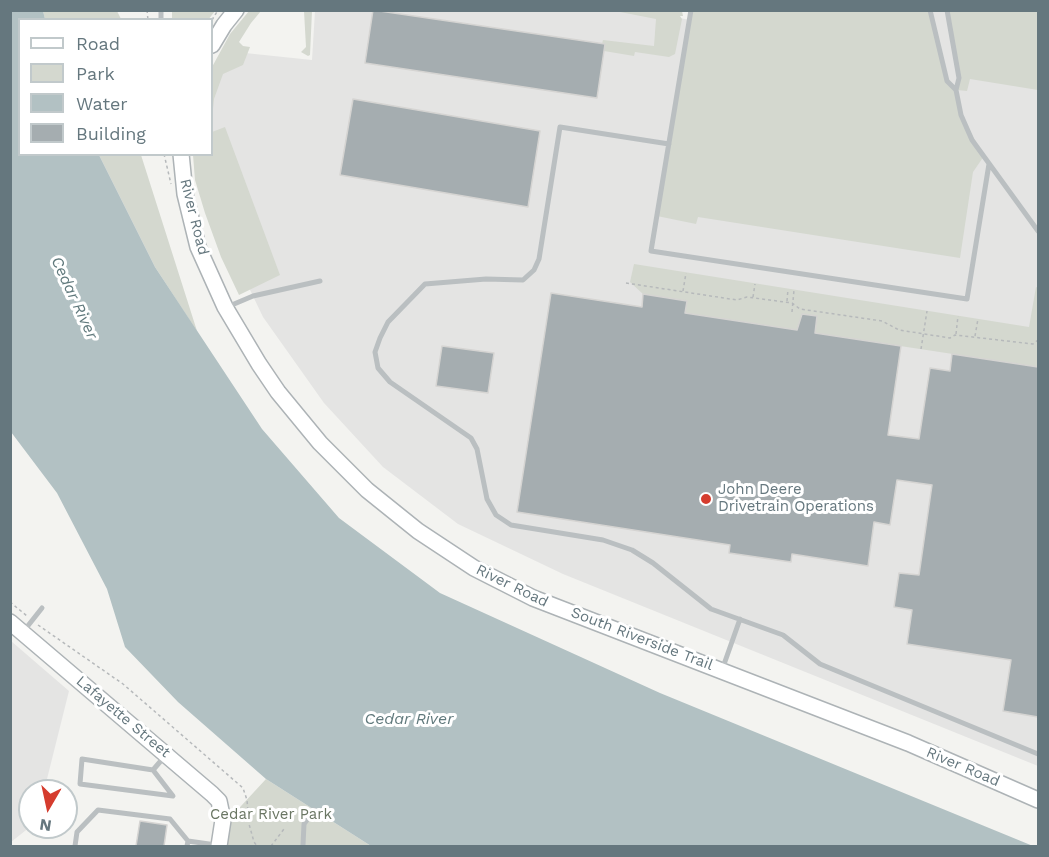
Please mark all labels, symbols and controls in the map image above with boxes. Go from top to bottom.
legend [18,18,213,156]
text: Road [76,33,120,54]
text: Park [76,63,115,84]
text: Water [76,93,128,114]
text: Building [76,123,146,144]
street label: River Road [176,177,212,257]
water label: Cedar River [47,254,101,342]
place label: John Deere Drivetrain Operations [718,481,874,516]
marker: John Deere Drivetrain Operations [699,492,713,506]
street label: River Road [473,561,551,611]
street label: South Riverside Trail [568,604,716,674]
street label: Lafayette Street [72,672,174,762]
water label: Cedar River [365,709,453,729]
street label: River Road [923,743,1003,791]
north arrow [18,779,78,839]
park label: Cedar River Park [210,806,332,824]
text: N [38,815,53,836]

